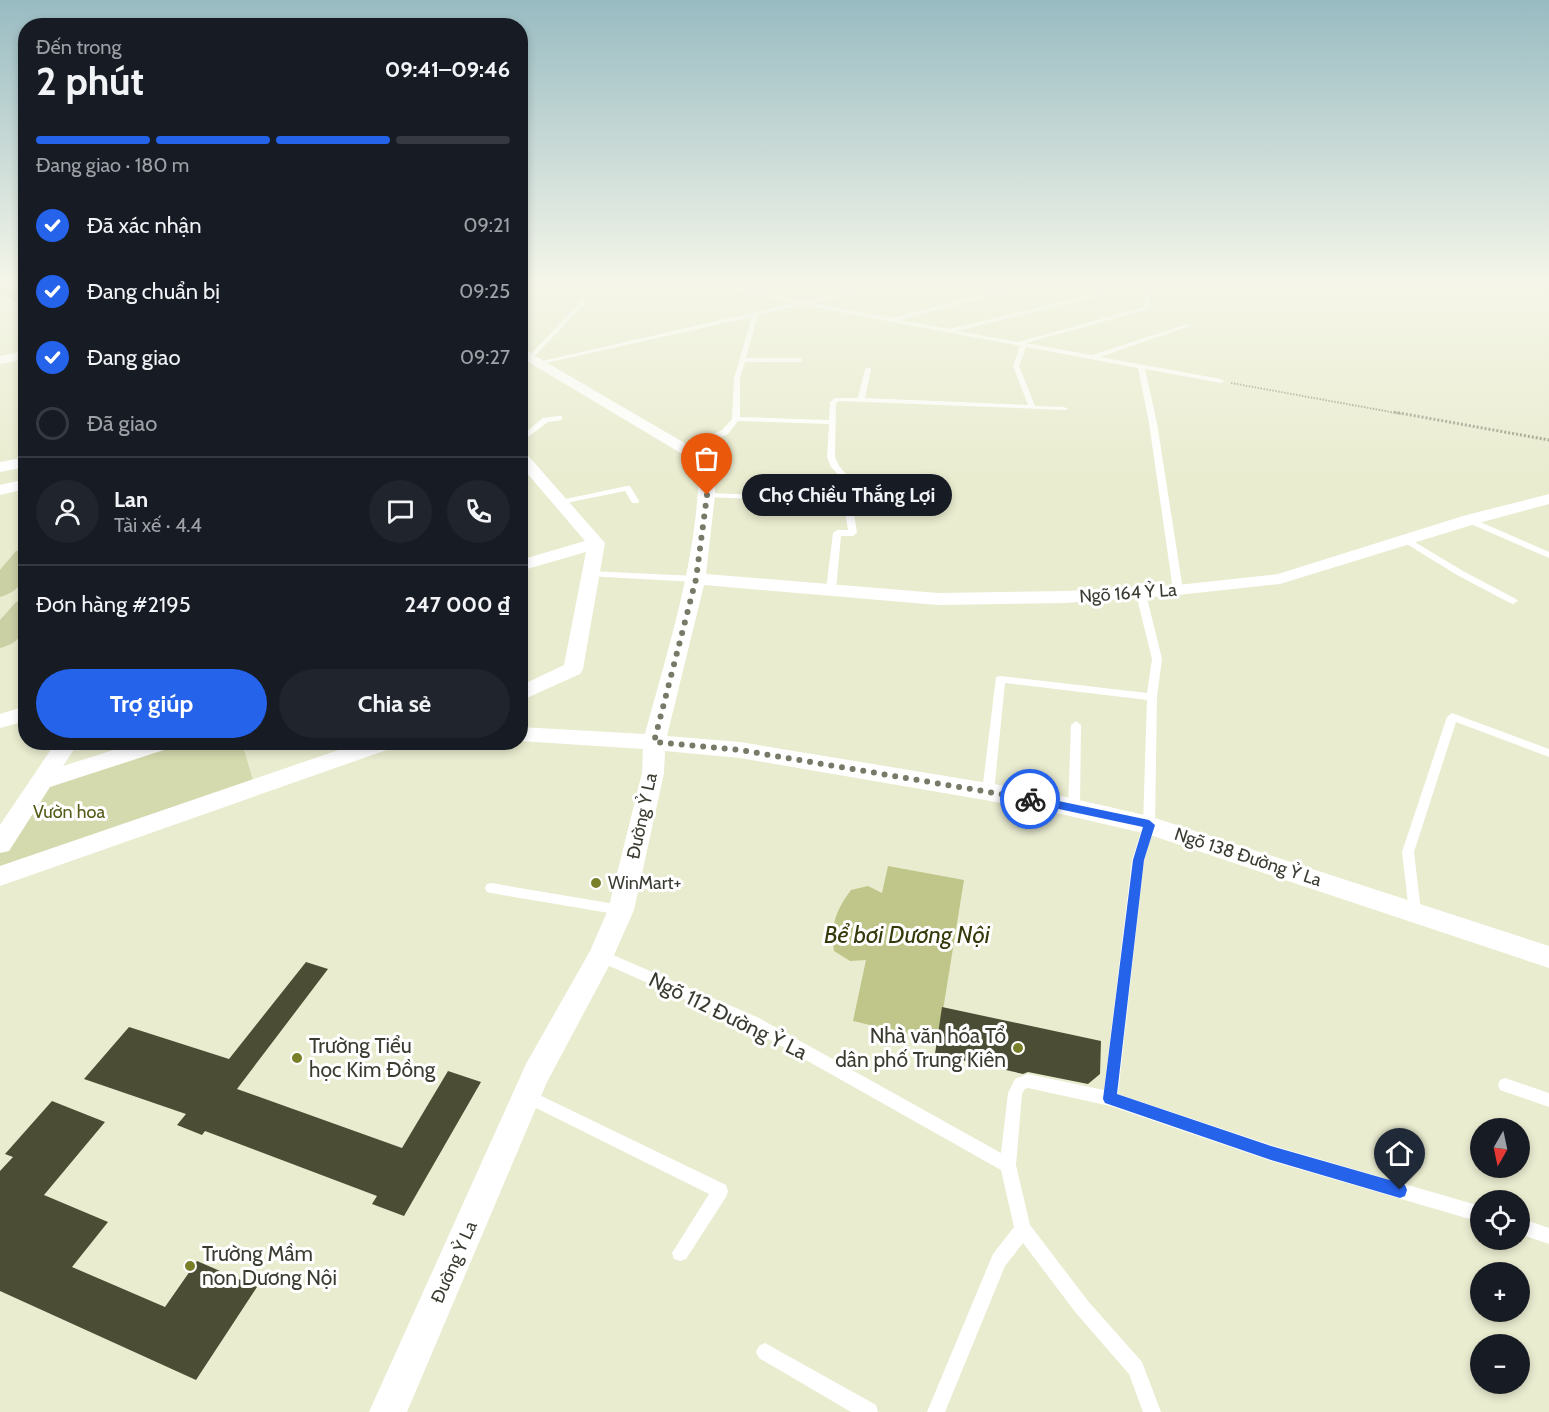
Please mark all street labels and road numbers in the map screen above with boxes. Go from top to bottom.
street label: Ngõ 164 Ỷ La [1078,579,1178,607]
street label: Đường Ỷ La [622,771,662,861]
street label: Ngõ 138 Đường Ỷ La [1172,823,1325,891]
street label: Ngõ 112 Đường Ỷ La [645,966,811,1065]
street label: Đường Ỷ La [426,1217,482,1306]

